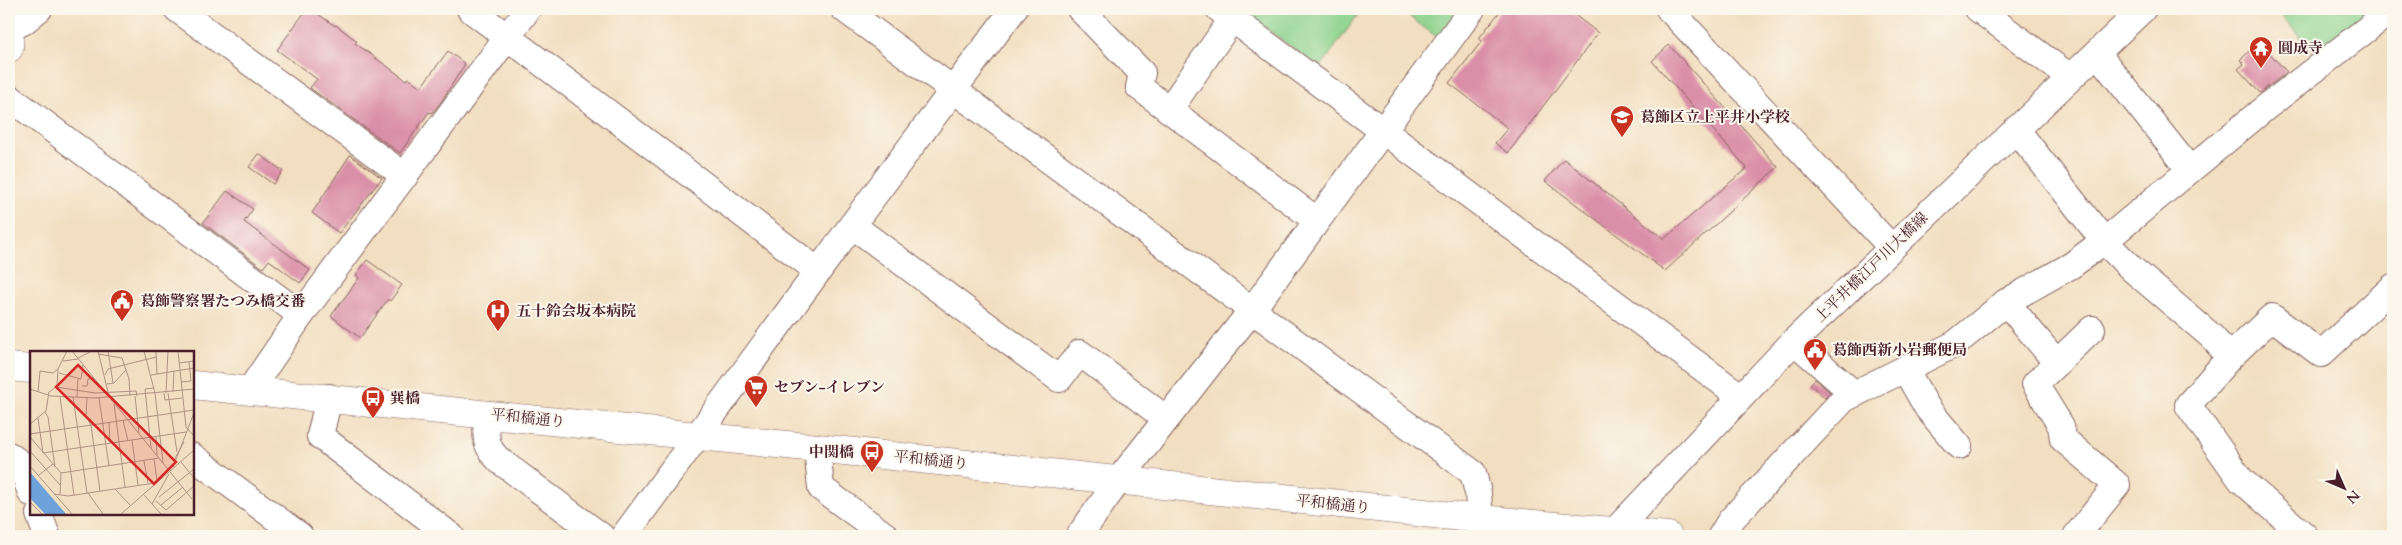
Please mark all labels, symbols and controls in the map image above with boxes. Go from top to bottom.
temple icon: 圓成寺 [2248,35,2274,69]
place label: 圓成寺 [2278,38,2323,58]
school or university icon: 葛飾区立上平井小学校 [1609,104,1635,138]
place label: 葛飾区立上平井小学校 [1640,107,1790,127]
street label: 上平井橋江戸川大橋線 [1810,208,1932,326]
public building icon: 葛飾警察署たつみ橋交番 [109,288,135,322]
place label: 葛飾警察署たつみ橋交番 [140,291,306,311]
hospital icon: 五十鈴会坂本病院 [485,298,511,332]
place label: 五十鈴会坂本病院 [516,301,636,321]
public building icon: 葛飾西新小岩郵便局 [1802,337,1828,371]
place label: 葛飾西新小岩郵便局 [1832,340,1967,360]
inset map [30,351,194,515]
supermarket icon: セブン-イレブン [743,374,769,408]
place label: セブン-イレブン [774,377,885,397]
bus stop icon: 巽橋 [360,385,386,419]
place label: 巽橋 [390,388,420,408]
street label: 平和橋通り [490,404,566,432]
bus stop icon: 中関橋 [859,439,885,473]
place label: 中関橋 [809,442,854,462]
street label: 平和橋通り [893,446,969,474]
north arrow [2320,462,2370,512]
text: N [2342,486,2364,508]
street label: 平和橋通り [1295,490,1371,518]

